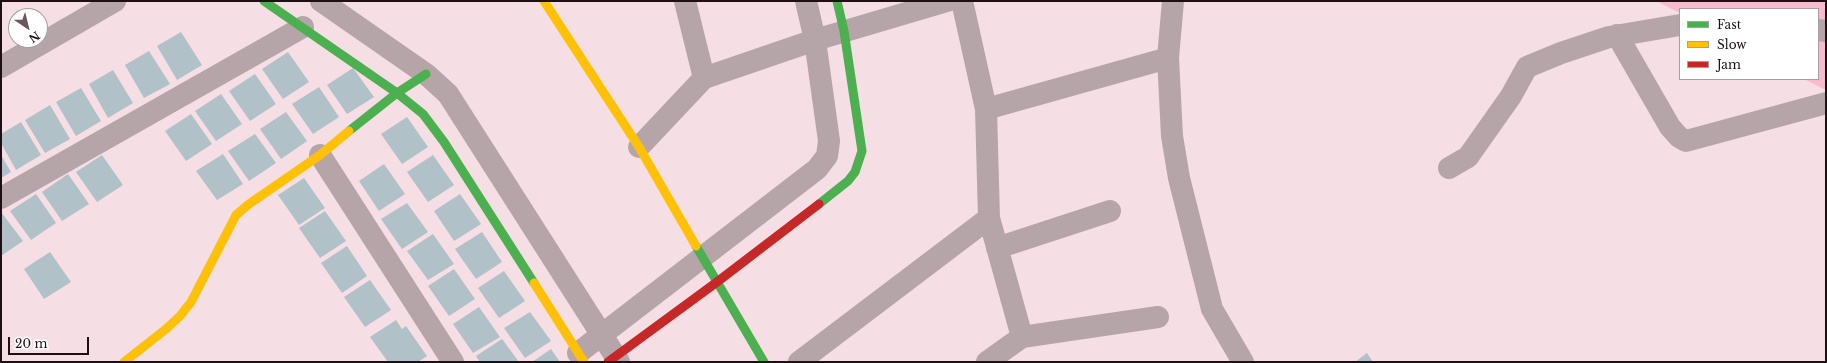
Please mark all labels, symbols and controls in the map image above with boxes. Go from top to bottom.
north arrow [8,8,48,48]
legend [1679,8,1819,80]
text: Fast [1717,17,1741,32]
text: N [26,28,43,46]
text: Slow [1717,37,1746,52]
text: Jam [1717,57,1741,72]
scale bar [10,329,91,355]
text: 20 m [15,336,47,351]

